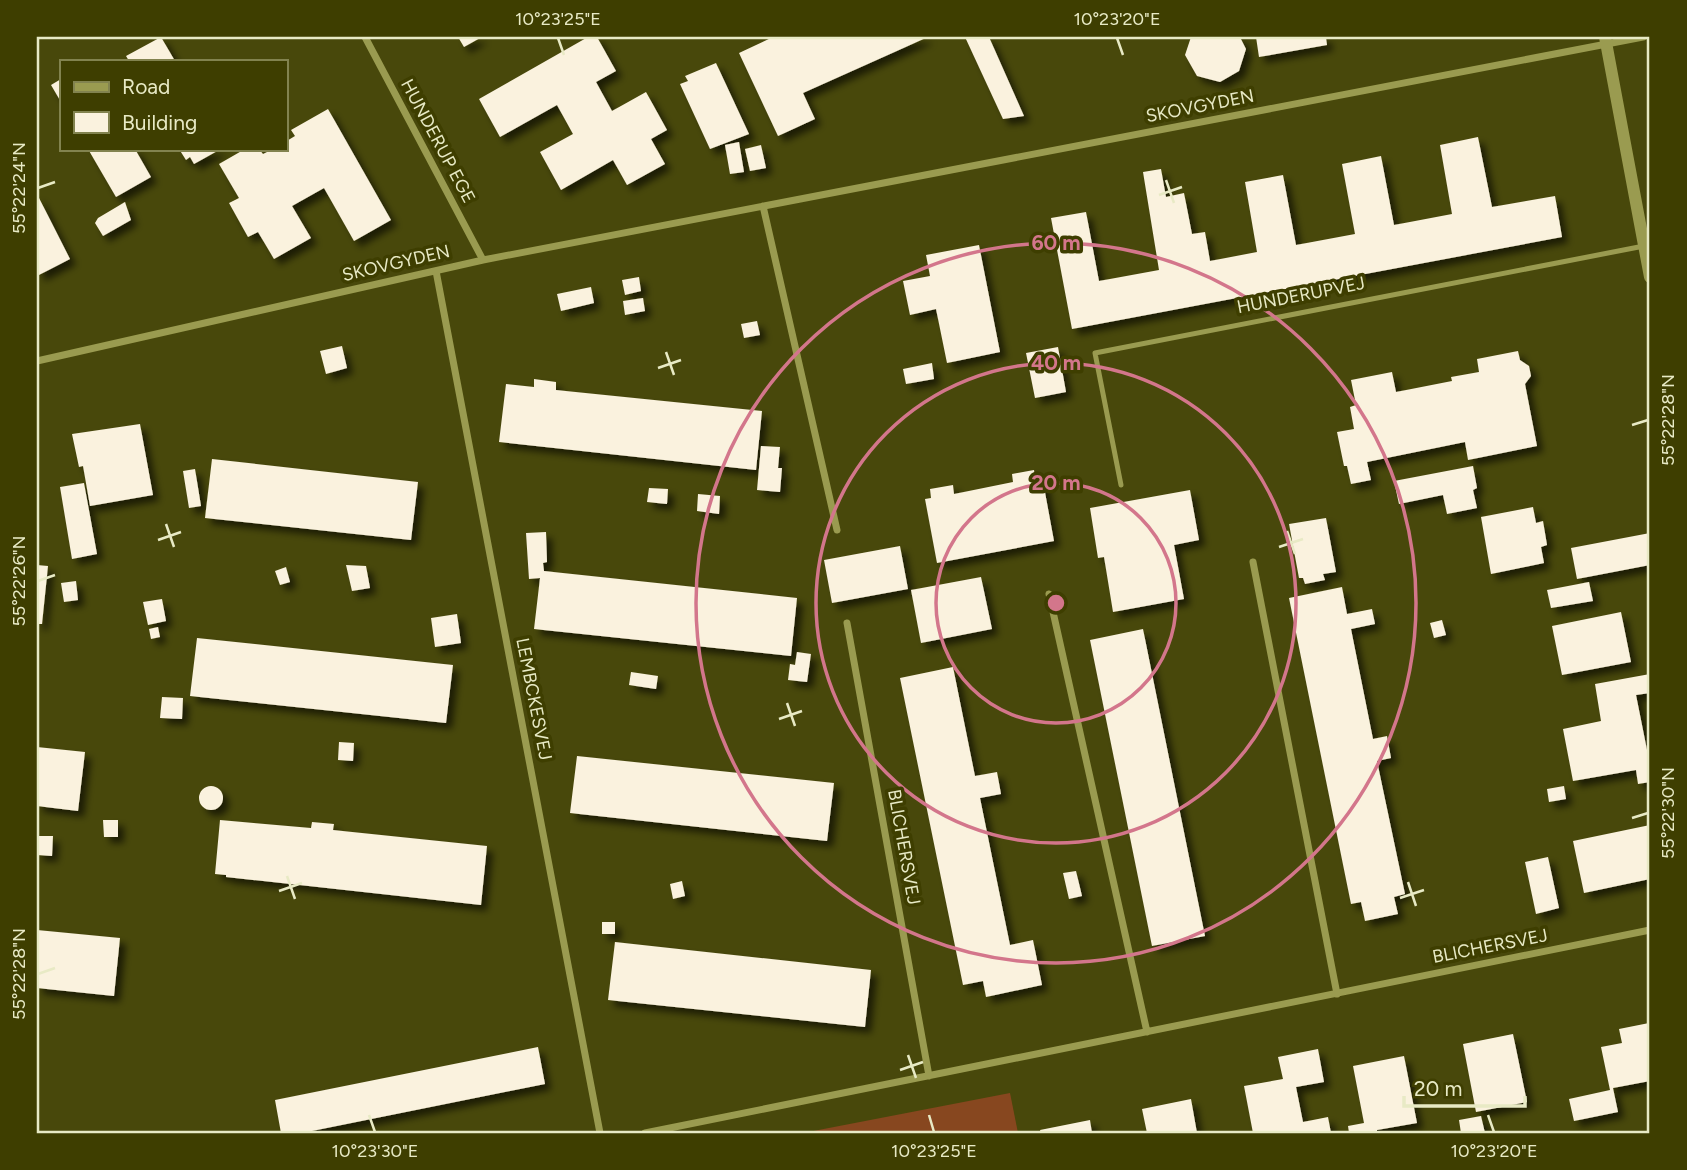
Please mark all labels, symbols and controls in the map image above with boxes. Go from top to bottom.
text: 10°23'25"E [515,8,601,30]
text: 10°23'20"E [1073,8,1161,30]
legend [60,60,287,150]
text: Road [122,74,170,99]
street label: HUNDERUP EGE [396,75,480,207]
street label: SKOVGYDEN [1144,85,1256,127]
text: Building [122,110,197,135]
text: 55°22'24"N [8,142,30,234]
text: 60 m [1031,230,1081,255]
street label: SKOVGYDEN [340,240,452,286]
street label: HUNDERUPVEJ [1235,272,1367,318]
text: 40 m [1031,350,1081,375]
text: 55°22'28"N [1657,374,1679,466]
text: 20 m [1031,470,1081,495]
text: 55°22'26"N [8,535,30,627]
centre of rings [1044,591,1068,615]
street label: LEMBCKESVEJ [511,636,557,762]
text: 55°22'30"N [1657,767,1679,859]
street label: BLICHERSVEJ [883,787,925,907]
street label: BLICHERSVEJ [1430,924,1550,968]
text: 55°22'28"N [8,928,30,1020]
scale bar [1404,1065,1524,1109]
text: 20 m [1414,1076,1462,1101]
text: 10°23'30"E [332,1140,418,1162]
text: 10°23'25"E [891,1140,977,1162]
text: 10°23'20"E [1450,1140,1538,1162]

